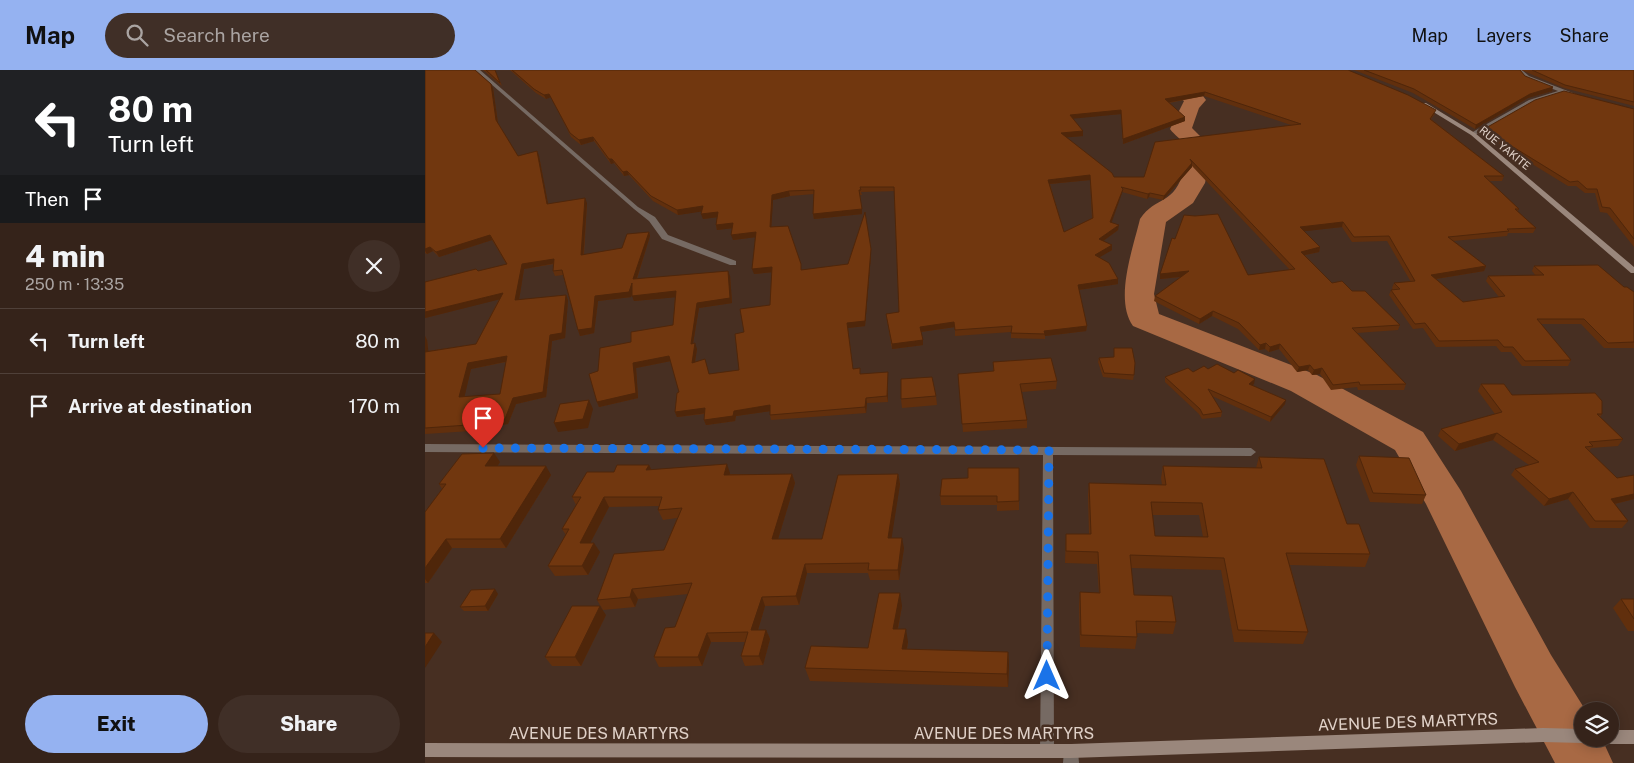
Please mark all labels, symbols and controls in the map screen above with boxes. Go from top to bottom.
search box [105,13,455,58]
text: Map [25,21,75,49]
icon: search [123,21,151,49]
text: Search here [163,24,270,46]
text: Map [1412,25,1448,46]
text: Layers [1476,25,1532,46]
text: Share [1560,25,1609,46]
text: 80 m [108,89,193,130]
icon: left [25,90,90,155]
street label: RUE YAKITE [1477,124,1533,172]
text: Turn left [108,131,194,157]
icon: arrive [79,185,107,213]
text: Then [25,188,69,210]
text: 4 min [25,238,105,274]
button: close [348,240,400,292]
text: 250 m · 13:35 [25,275,124,294]
icon: left [25,327,53,355]
text: Turn left [68,330,145,352]
text: 80 m [355,330,400,352]
icon: arrive [25,392,53,420]
text: Arrive at destination [68,395,252,417]
text: 170 m [349,395,400,417]
pin [462,397,504,448]
icon: arrive [469,404,497,432]
position arrow [1020,649,1072,701]
button: Exit [25,695,208,753]
button: Share [218,695,400,753]
map controls [1574,702,1619,747]
button: layers [1574,702,1619,747]
street label: AVENUE DES MARTYRS [1318,709,1498,735]
street label: AVENUE DES MARTYRS [509,724,689,743]
street label: AVENUE DES MARTYRS [914,724,1094,743]

